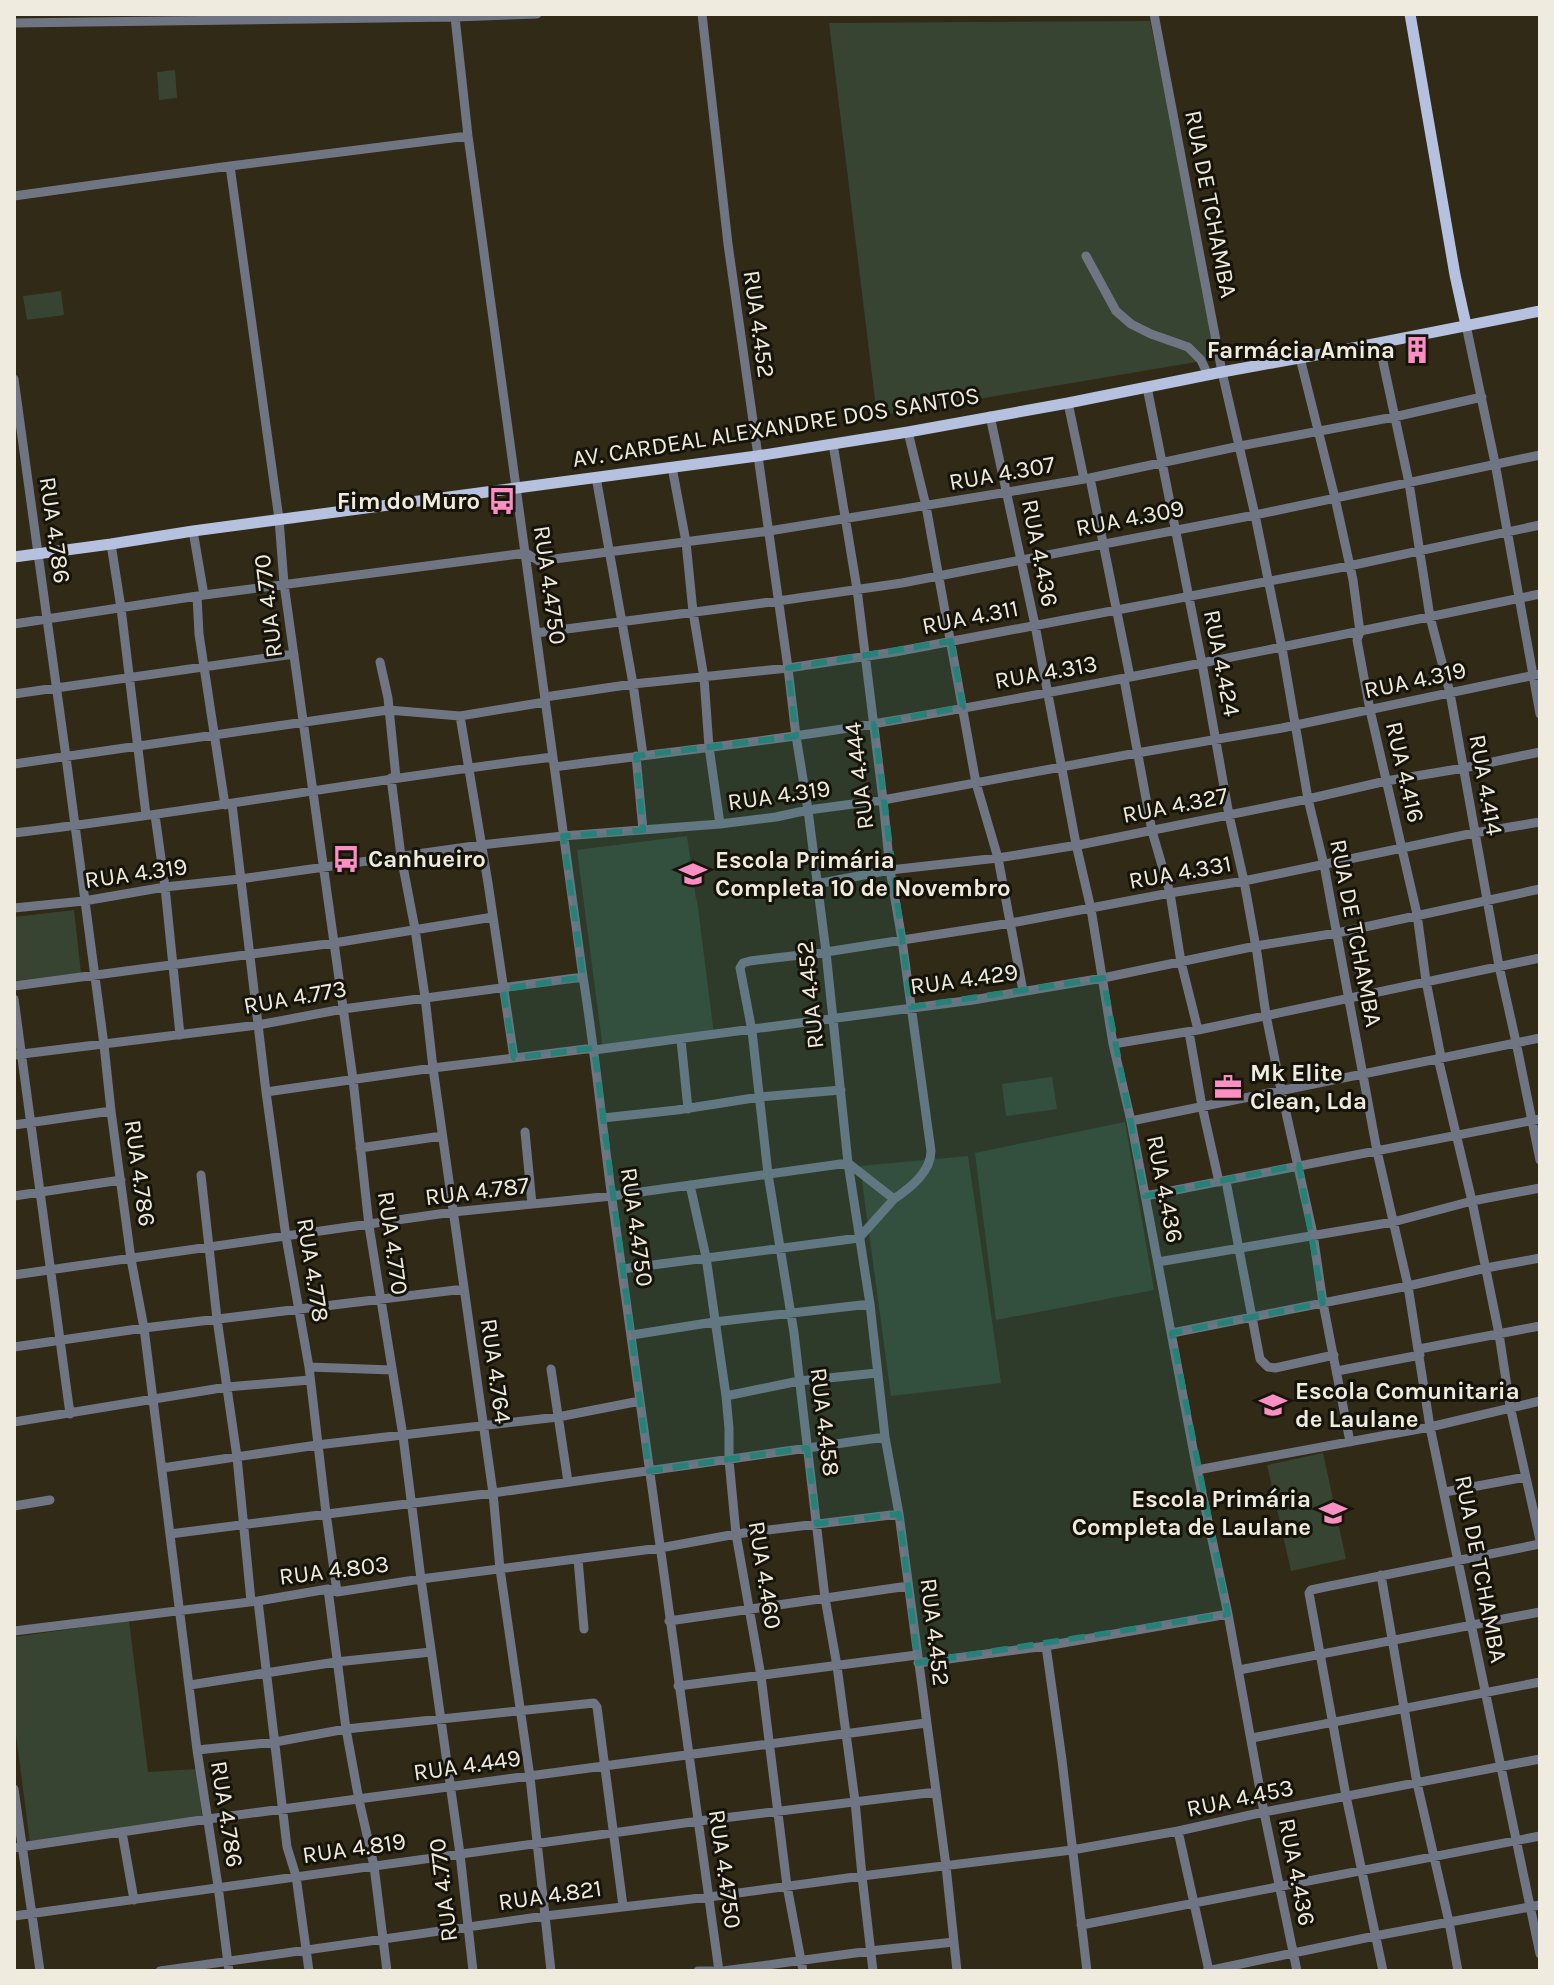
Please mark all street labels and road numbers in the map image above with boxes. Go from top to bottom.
street label: RUA DE TCHAMBA [1179,108,1243,300]
street label: RUA 4.452 [738,268,780,380]
street label: AV. CARDEAL ALEXANDRE DOS SANTOS [570,381,982,473]
street label: RUA 4.307 [947,450,1057,496]
street label: RUA 4.786 [34,475,76,585]
street label: RUA 4.309 [1073,494,1187,542]
street label: RUA 4.436 [1016,497,1064,609]
street label: RUA 4.4750 [528,524,572,646]
street label: RUA 4.770 [248,553,288,659]
street label: RUA 4.311 [919,594,1021,640]
street label: RUA 4.424 [1198,607,1246,719]
street label: RUA 4.313 [992,649,1100,695]
street label: RUA 4.319 [1361,656,1469,704]
street label: RUA 4.416 [1380,719,1430,825]
street label: RUA 4.444 [839,721,879,831]
street label: RUA 4.414 [1463,732,1509,838]
street label: RUA 4.319 [726,774,832,816]
street label: RUA 4.327 [1120,781,1230,829]
street label: RUA DE TCHAMBA [1324,837,1388,1029]
street label: RUA 4.331 [1126,849,1234,895]
street label: RUA 4.319 [83,852,189,894]
street label: RUA 4.452 [790,940,830,1050]
street label: RUA 4.429 [908,958,1020,1000]
street label: RUA 4.773 [241,974,349,1020]
street label: RUA 4.786 [119,1118,161,1228]
street label: RUA 4.436 [1141,1133,1189,1245]
street label: RUA 4.4750 [615,1166,659,1288]
street label: RUA 4.787 [423,1171,531,1211]
street label: RUA 4.770 [372,1189,414,1297]
street label: RUA 4.778 [291,1216,335,1324]
street label: RUA 4.764 [475,1317,517,1425]
street label: RUA 4.458 [804,1366,846,1478]
street label: RUA DE TCHAMBA [1449,1473,1513,1665]
street label: RUA 4.460 [743,1519,787,1631]
street label: RUA 4.803 [277,1549,391,1591]
street label: RUA 4.452 [914,1576,956,1688]
street label: RUA 4.449 [411,1744,523,1786]
street label: RUA 4.786 [205,1759,249,1869]
street label: RUA 4.453 [1184,1773,1296,1823]
street label: RUA 4.4750 [703,1808,747,1930]
street label: RUA 4.436 [1273,1816,1321,1928]
street label: RUA 4.819 [300,1827,408,1869]
street label: RUA 4.770 [423,1837,463,1943]
street label: RUA 4.821 [496,1874,604,1916]

